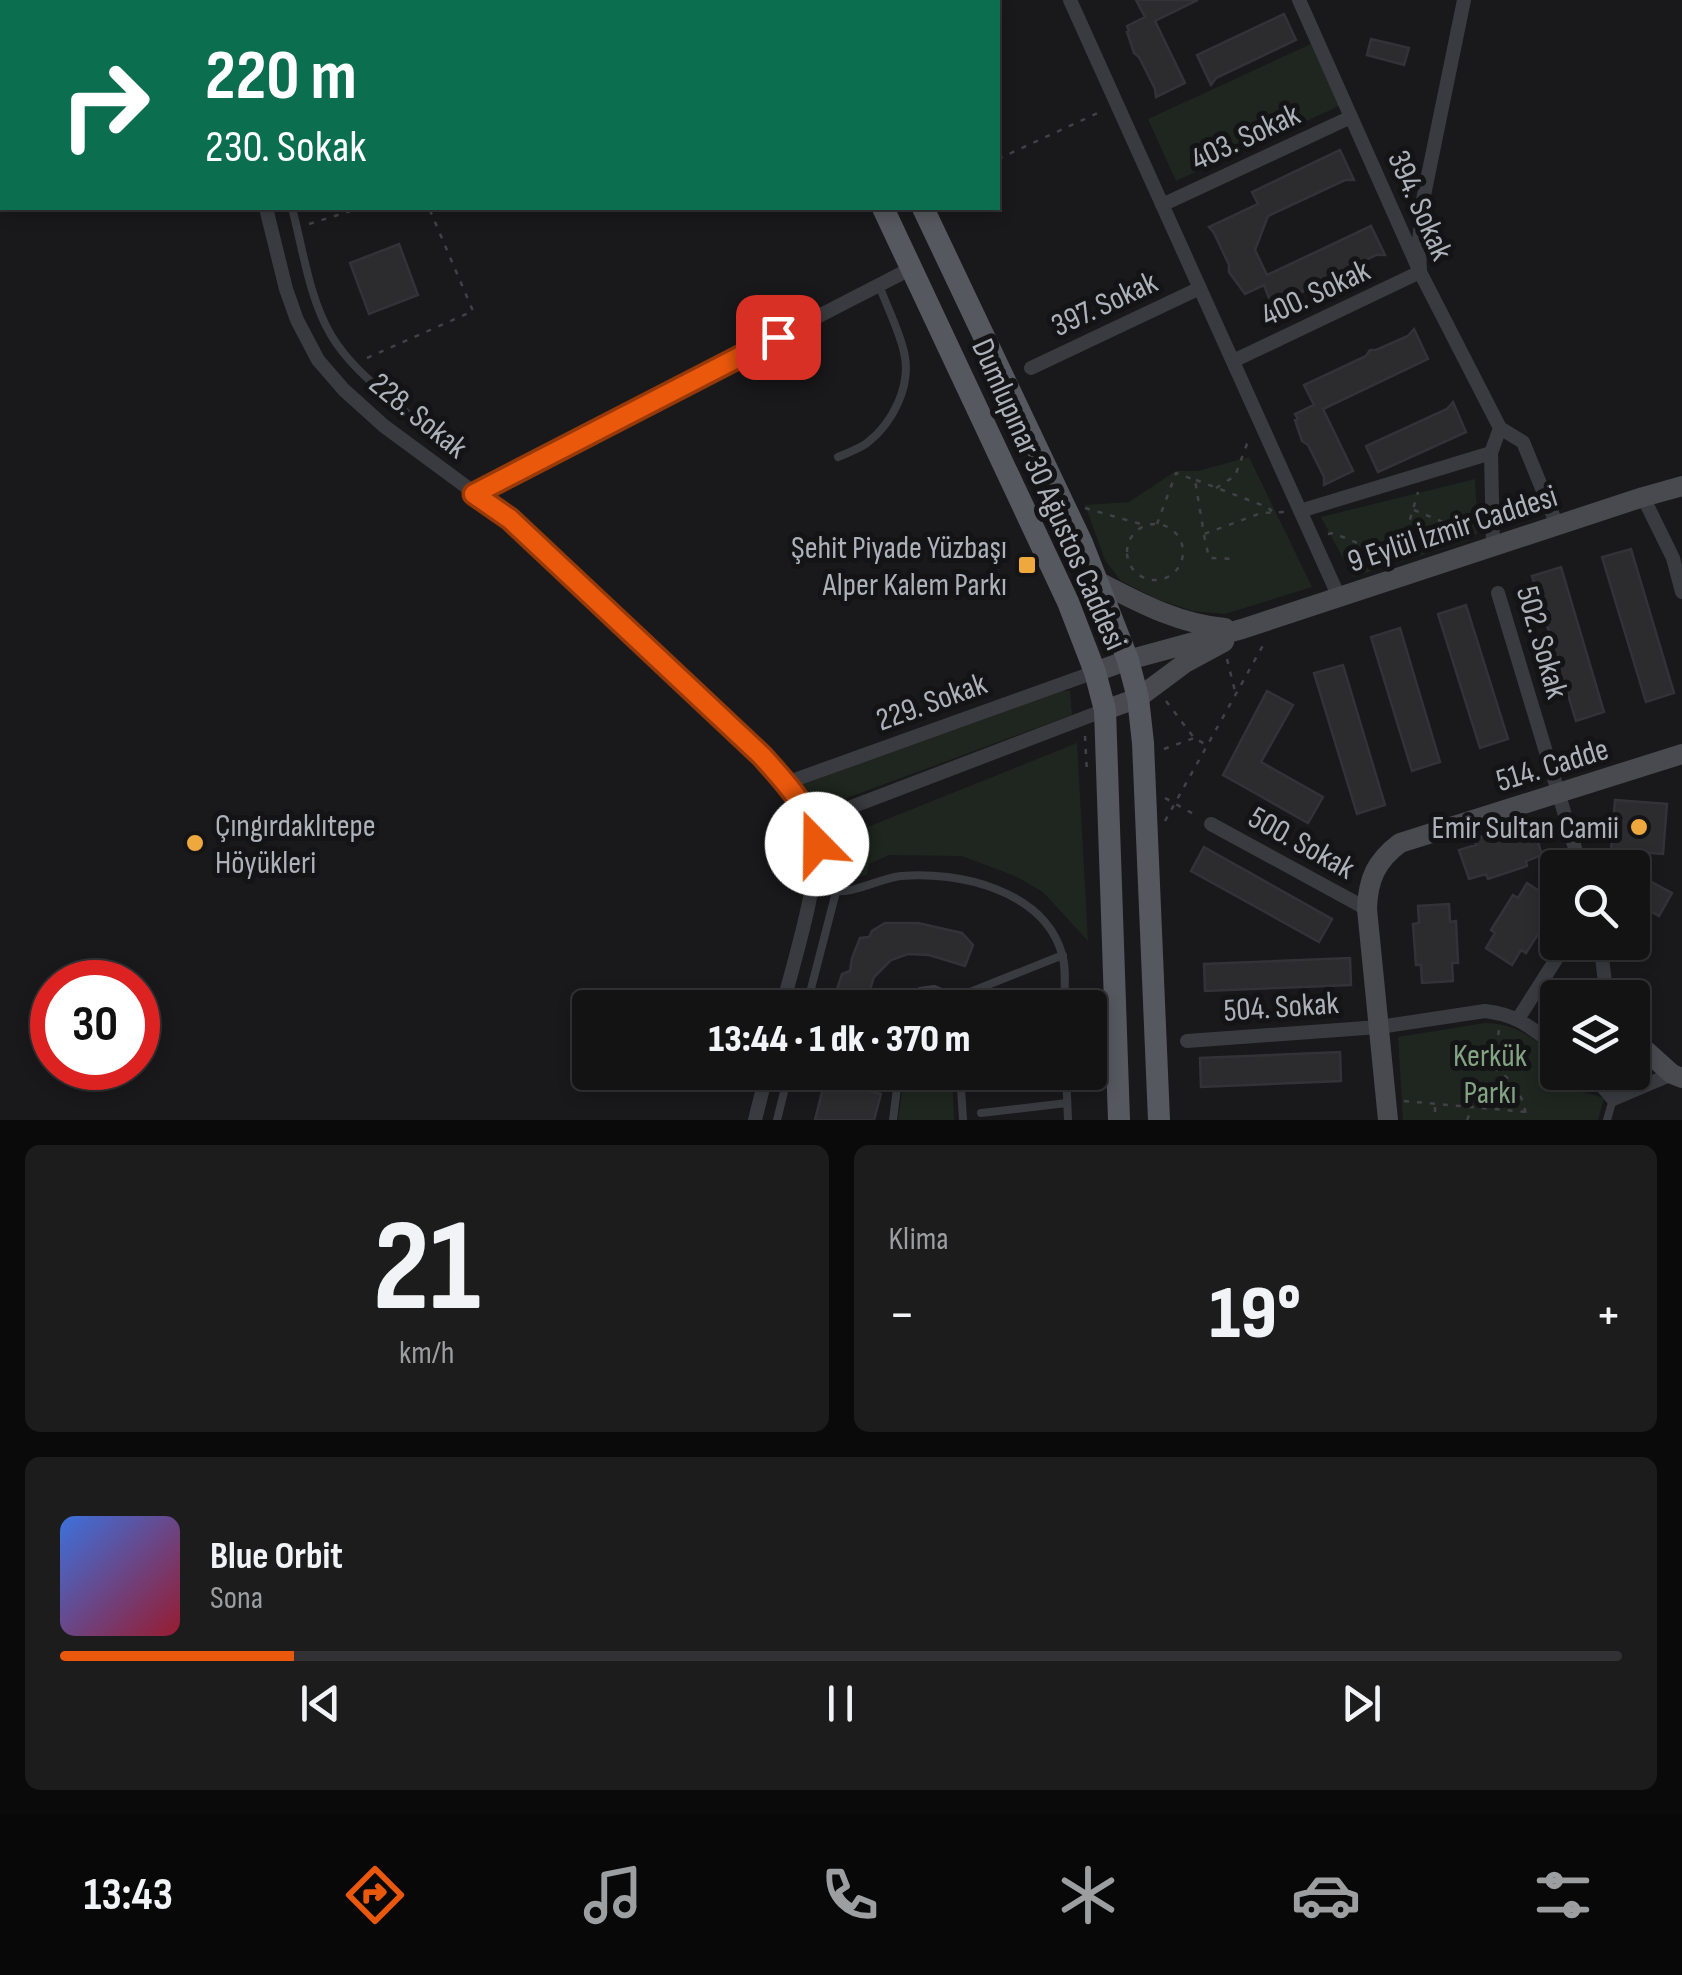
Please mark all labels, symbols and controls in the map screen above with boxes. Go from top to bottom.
text: 220 m [205,35,357,119]
icon: right [40,40,170,170]
street label: 403. Sokak [1185,95,1306,180]
text: 230. Sokak [205,120,366,175]
street label: 394. Sokak [1378,145,1461,266]
street label: 400. Sokak [1255,251,1376,336]
street label: 397. Sokak [1045,263,1164,346]
pin [736,295,821,380]
icon: arrive [751,310,806,365]
street label: Dumlupınar 30 Ağustos Caddesi [962,333,1135,656]
street label: 228. Sokak [361,365,475,468]
street label: 9 Eylül İzmir Caddesi [1343,477,1562,582]
place label: Şehit Piyade Yüzbaşı Alper Kalem Parkı [791,529,1007,605]
marker: Şehit Piyade Yüzbaşı Alper Kalem Parkı [1016,554,1038,576]
street label: 502. Sokak [1507,582,1576,703]
street label: 229. Sokak [871,664,992,740]
street label: 514. Cadde [1492,730,1613,801]
position arrow [765,792,869,896]
street label: 500. Sokak [1241,798,1361,888]
place label: Çıngırdaklıtepe Höyükleri [215,807,376,883]
place label: Emir Sultan Camii [1432,809,1619,848]
marker: Emir Sultan Camii [1628,816,1650,838]
marker: Çıngırdaklıtepe Höyükleri [184,832,206,854]
map controls [1540,850,1650,1090]
button: search [1540,850,1650,960]
speed limit sign: 30 [30,960,160,1090]
button: layers [1540,980,1650,1090]
street label: 504. Sokak [1222,984,1340,1031]
text: 13:44 · 1 dk · 370 m [709,1017,970,1062]
park label: Kerkük Parkı [1453,1037,1527,1113]
text: 21 [373,1191,481,1347]
text: Klima [889,1220,949,1259]
text: 19° [1210,1269,1301,1360]
text: − [889,1282,915,1349]
text: + [1595,1282,1622,1349]
text: km/h [399,1334,454,1373]
text: Blue Orbit [210,1534,343,1579]
text: Sona [210,1579,263,1618]
icon: previous [293,1676,348,1731]
icon: pause [813,1676,868,1731]
icon: next [1334,1676,1389,1731]
icon: directions [340,1860,410,1930]
icon: music [578,1860,648,1930]
icon: phone [815,1860,885,1930]
icon: climate [1053,1860,1123,1930]
icon: car [1291,1860,1361,1930]
icon: filters [1528,1860,1598,1930]
text: 13:43 [84,1868,173,1923]

